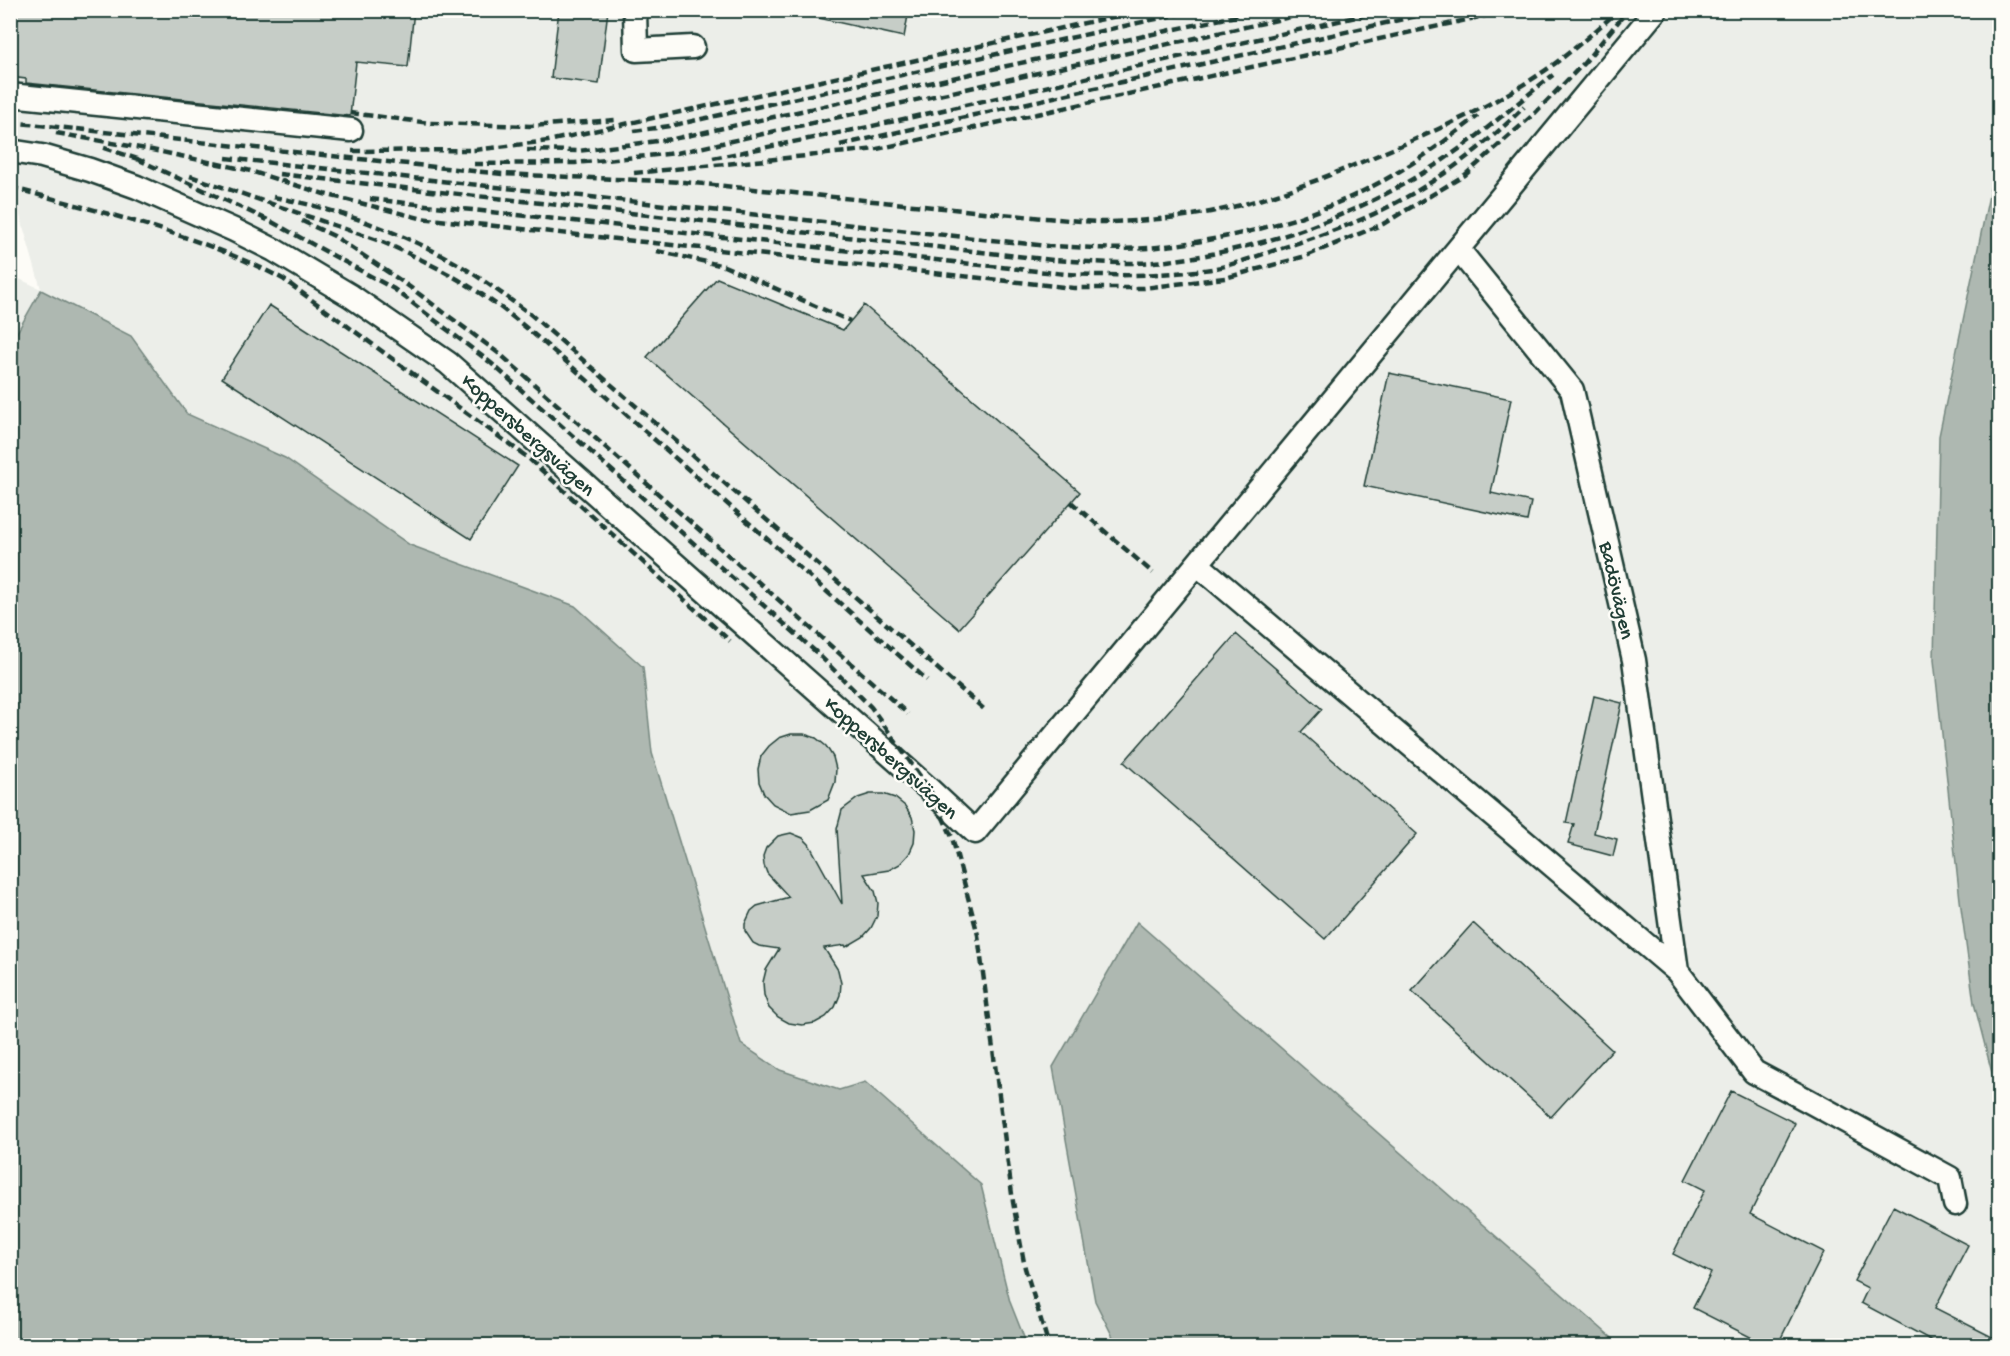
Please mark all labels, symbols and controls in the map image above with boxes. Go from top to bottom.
street label: Koppersbergsvägen [454,370,599,503]
street label: Badövägen [1591,539,1638,642]
street label: Koppersbergsvägen [817,693,962,826]

